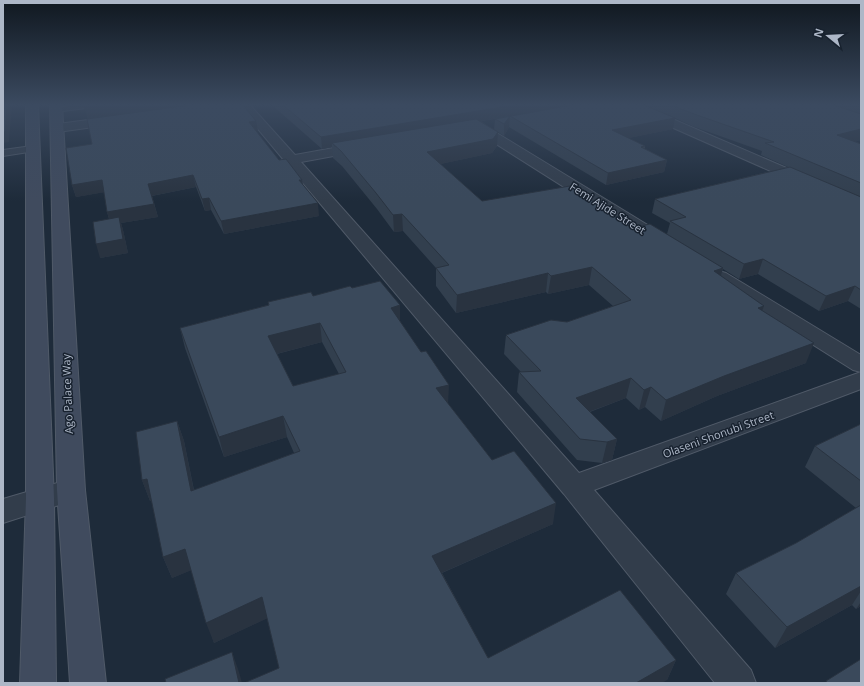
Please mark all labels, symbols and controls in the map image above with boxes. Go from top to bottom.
north arrow [808,16,848,56]
text: N [809,26,827,39]
street label: Femi Ajide Street [567,179,649,237]
street label: Ago Palace Way [58,353,76,434]
street label: Olaseni Shonubi Street [660,407,776,461]

